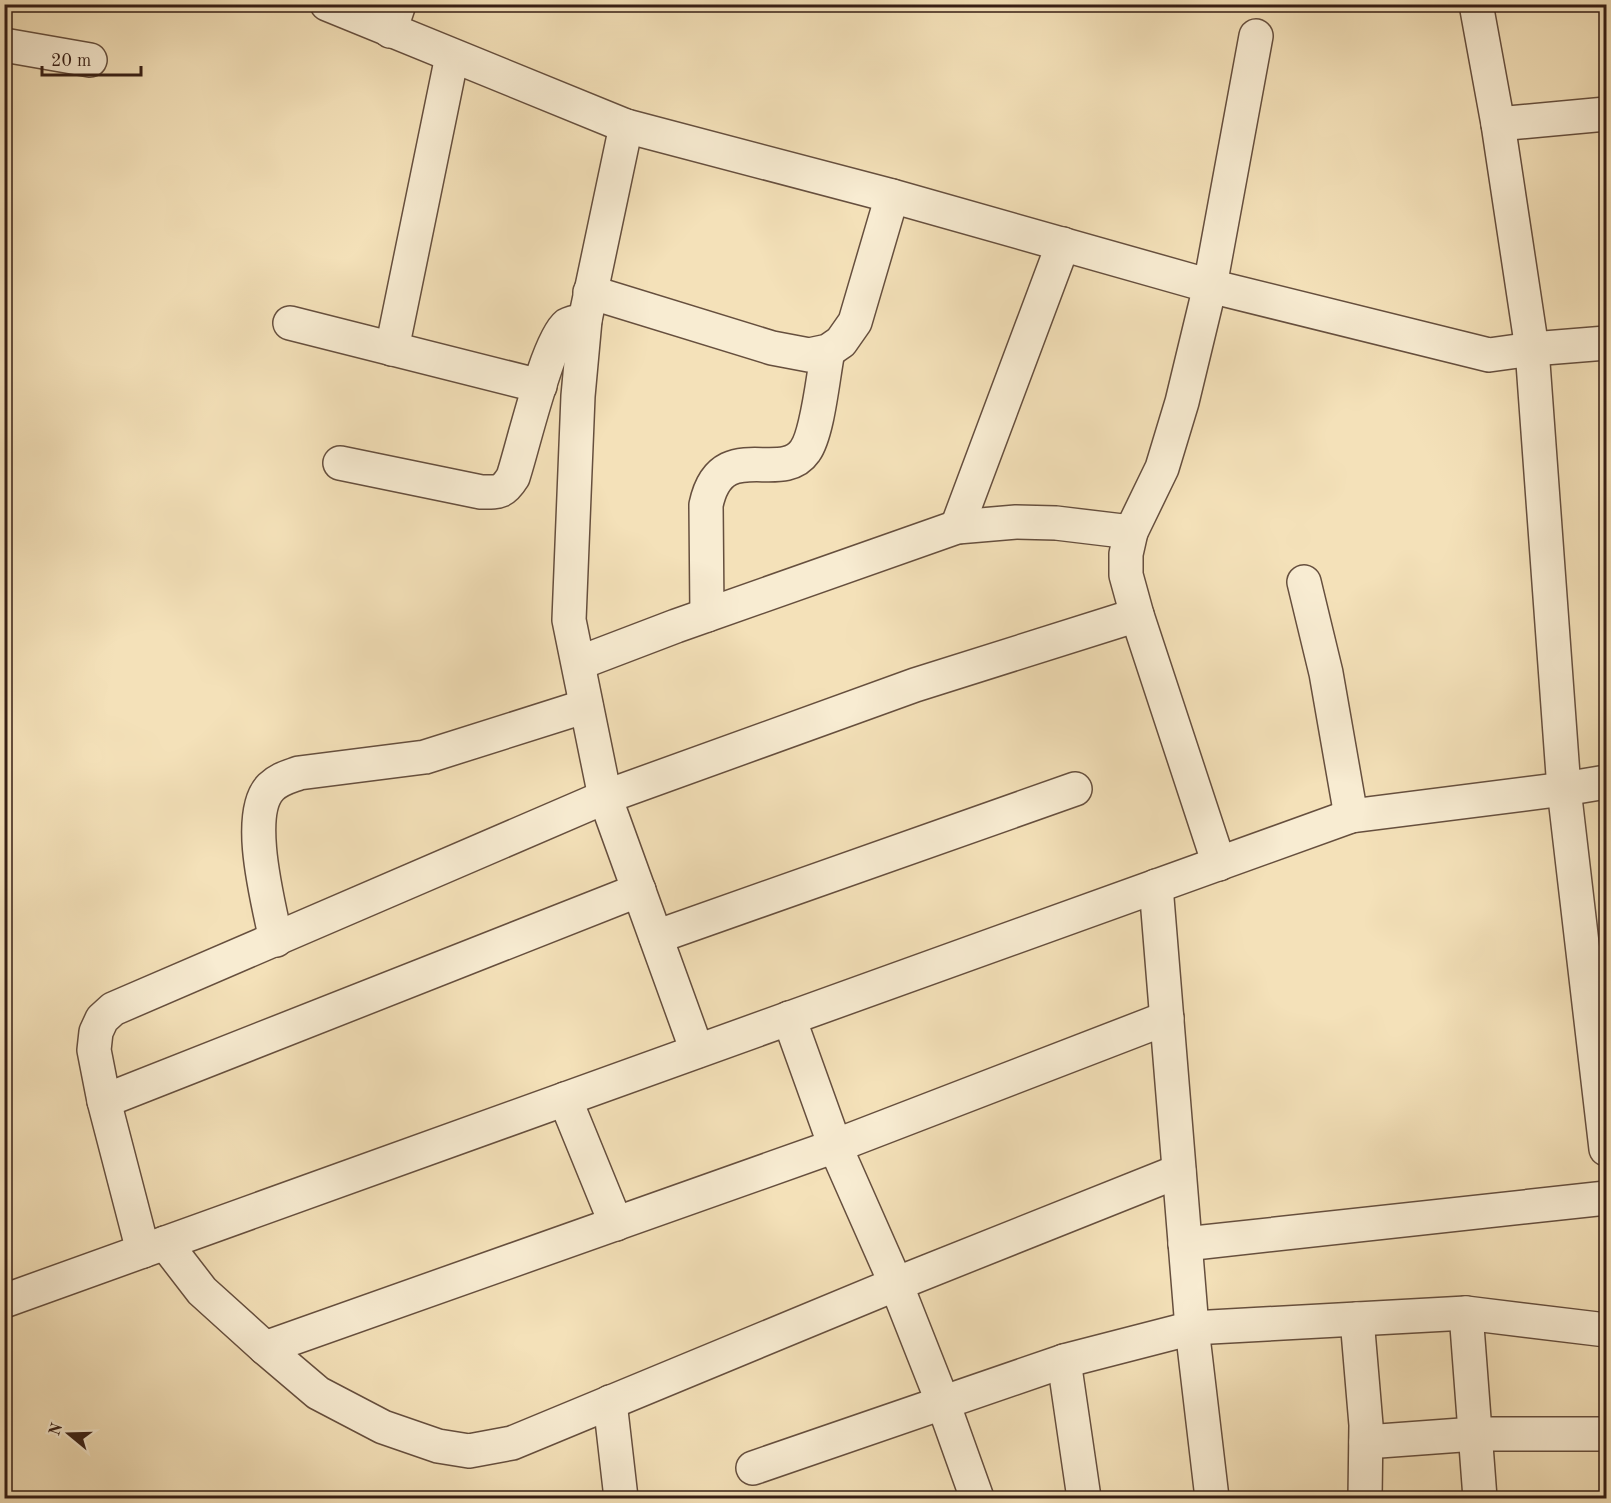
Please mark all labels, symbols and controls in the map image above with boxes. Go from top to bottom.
scale bar [42,39,141,77]
text: 20 m [51,52,91,70]
north arrow [39,1404,99,1464]
text: N [47,1421,67,1438]

